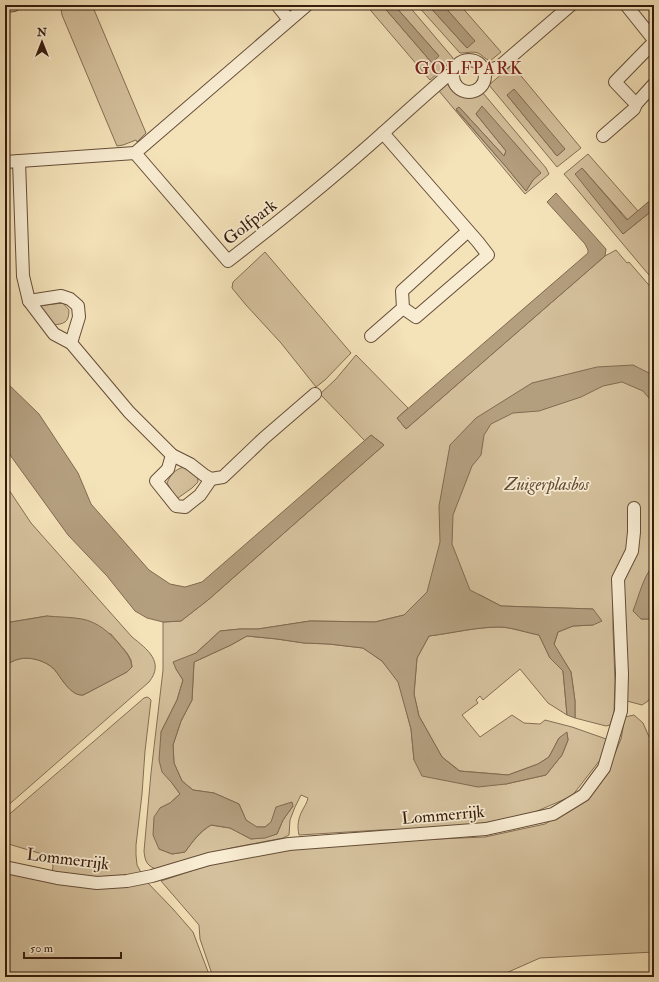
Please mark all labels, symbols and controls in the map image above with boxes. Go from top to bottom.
north arrow [22,22,62,62]
text: N [36,26,48,39]
district label: GOLFPARK [415,57,523,80]
street label: Golfpark [219,195,282,250]
park label: Zuigerplasbos [504,474,590,495]
street label: Lommerrijk [401,801,485,829]
street label: Lommerrijk [25,844,111,874]
scale bar [24,934,121,960]
text: 50 m [30,941,54,956]

